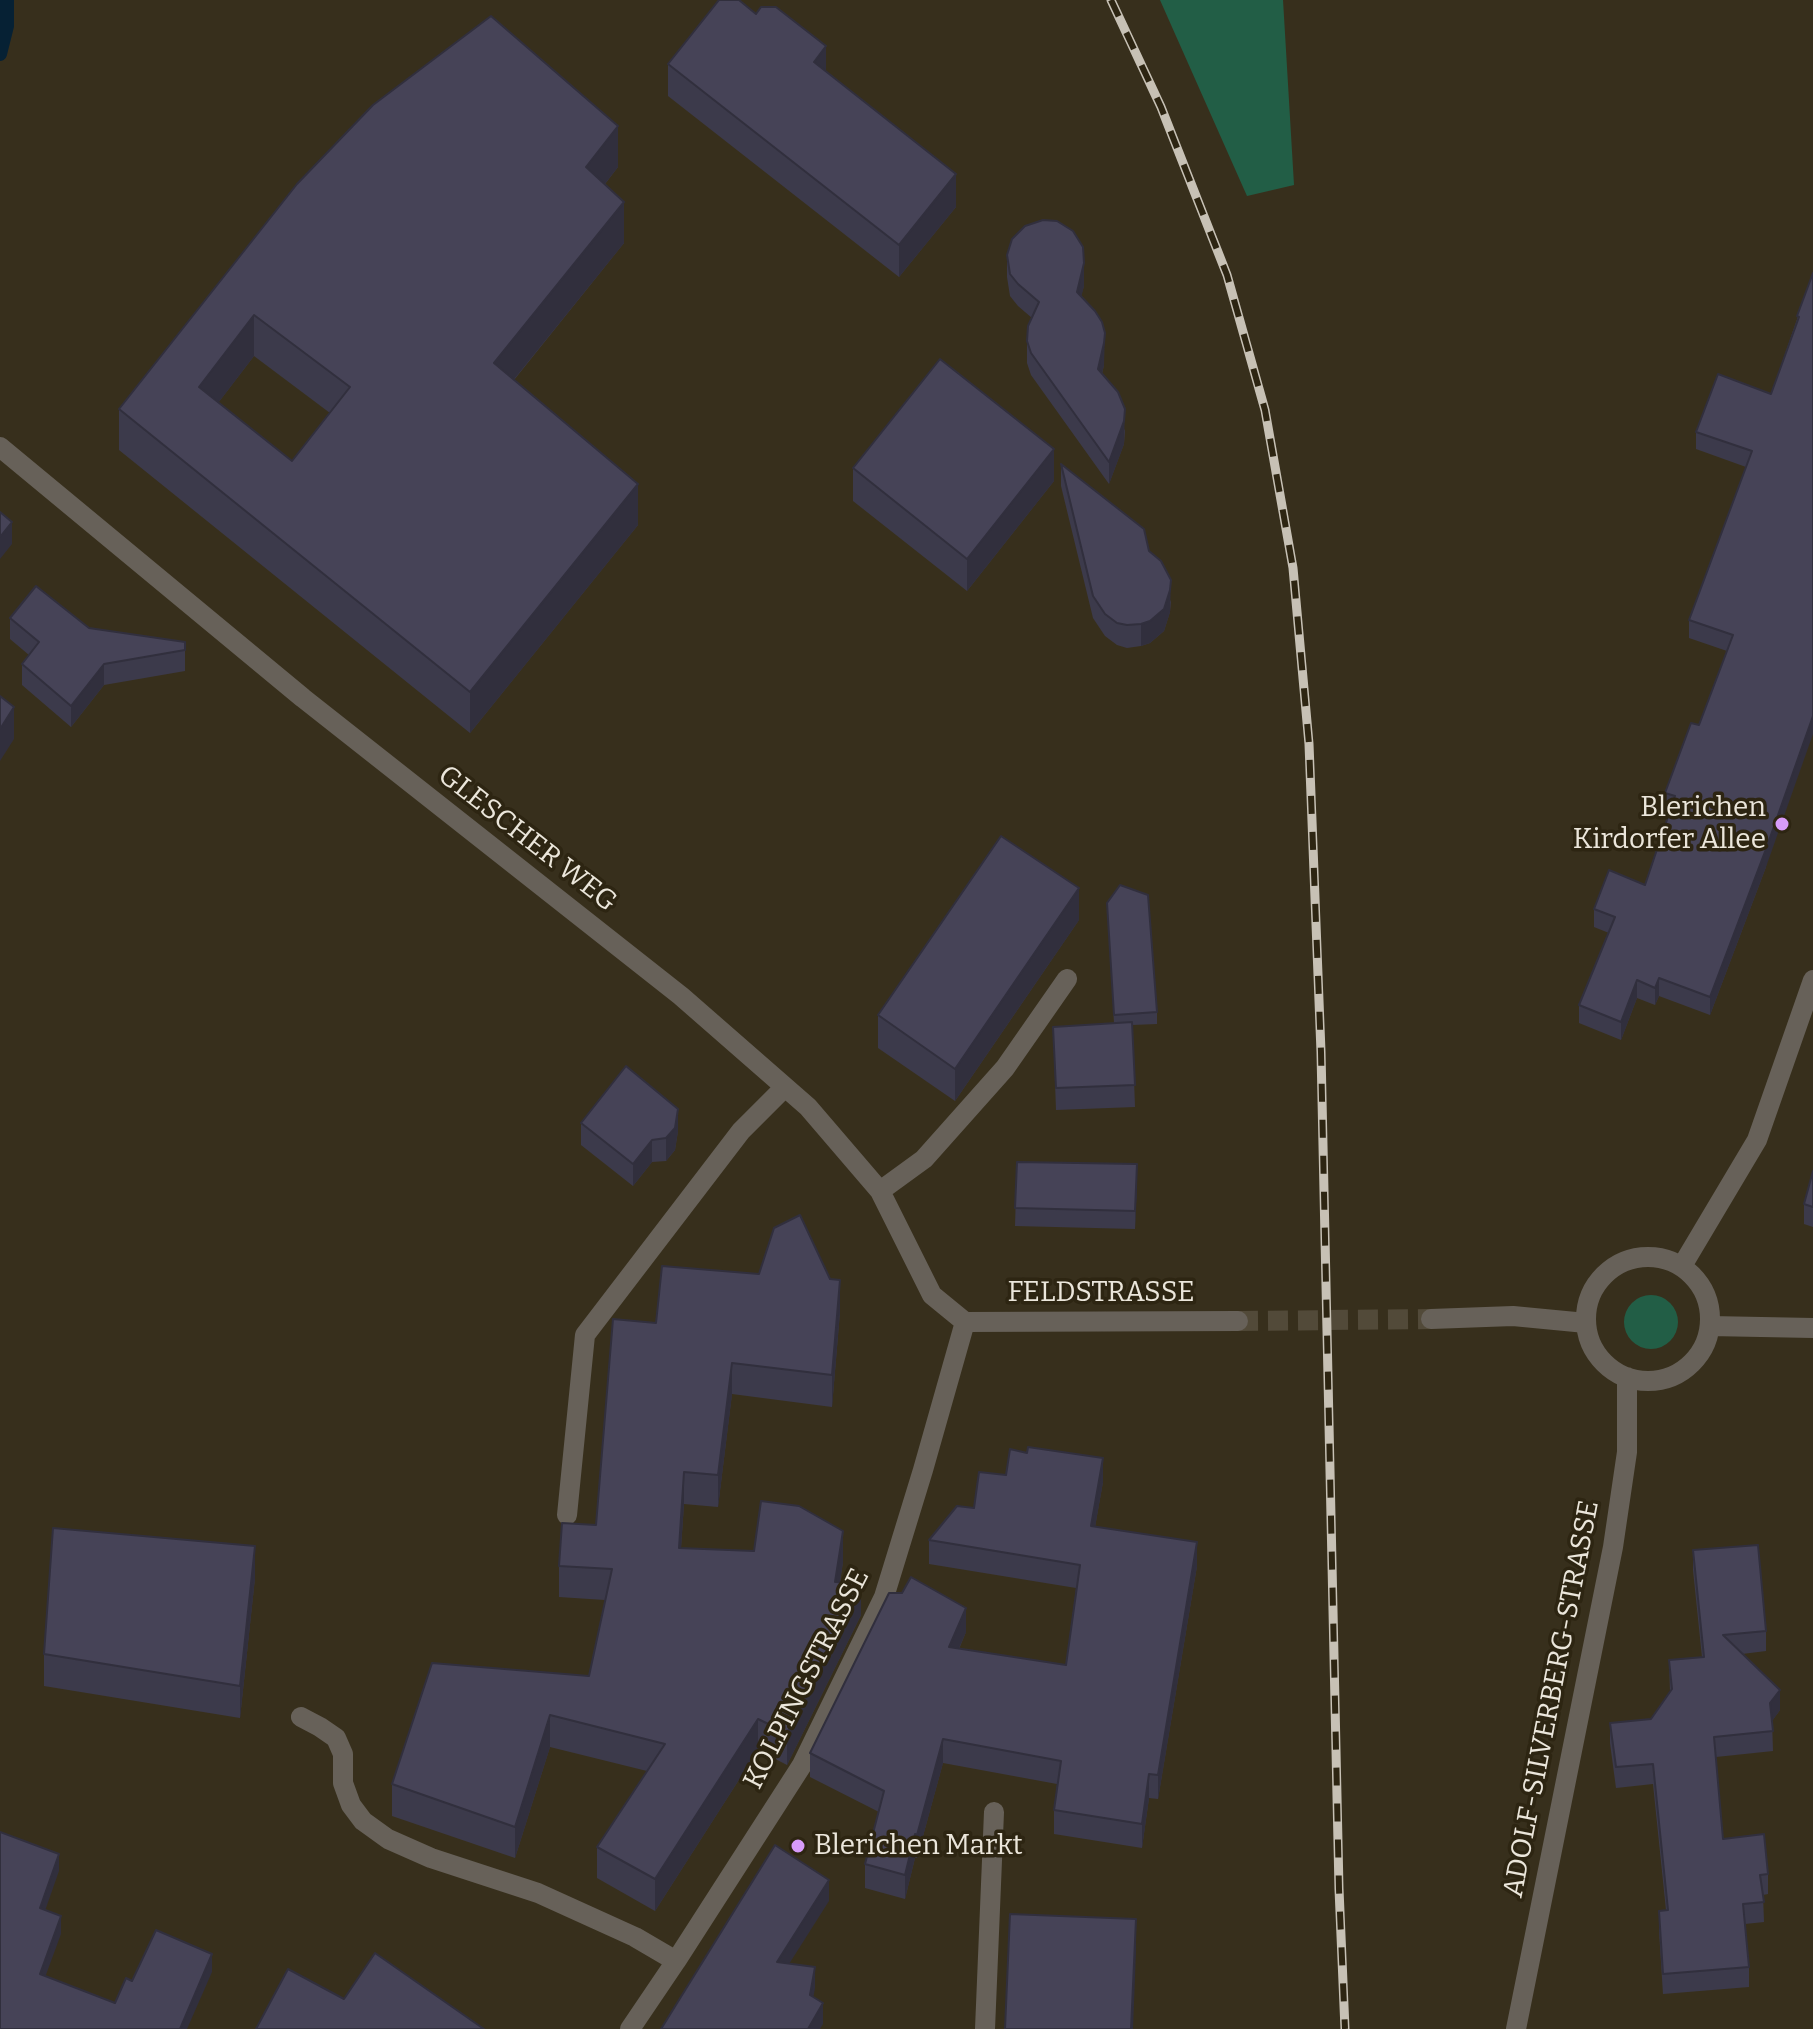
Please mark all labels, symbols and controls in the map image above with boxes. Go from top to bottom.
street label: GLESCHER WEG [431,759,623,919]
place label: Blerichen Kirdorfer Allee [1573,791,1766,857]
marker: Blerichen Kirdorfer Allee [1773,815,1791,833]
street label: FELDSTRASSE [1007,1276,1195,1310]
street label: ADOLF-SILVERBERG-STRASSE [1497,1498,1607,1900]
street label: KOLPINGSTRASSE [737,1563,877,1795]
place label: Blerichen Markt [814,1829,1023,1863]
marker: Blerichen Markt [789,1837,807,1855]

